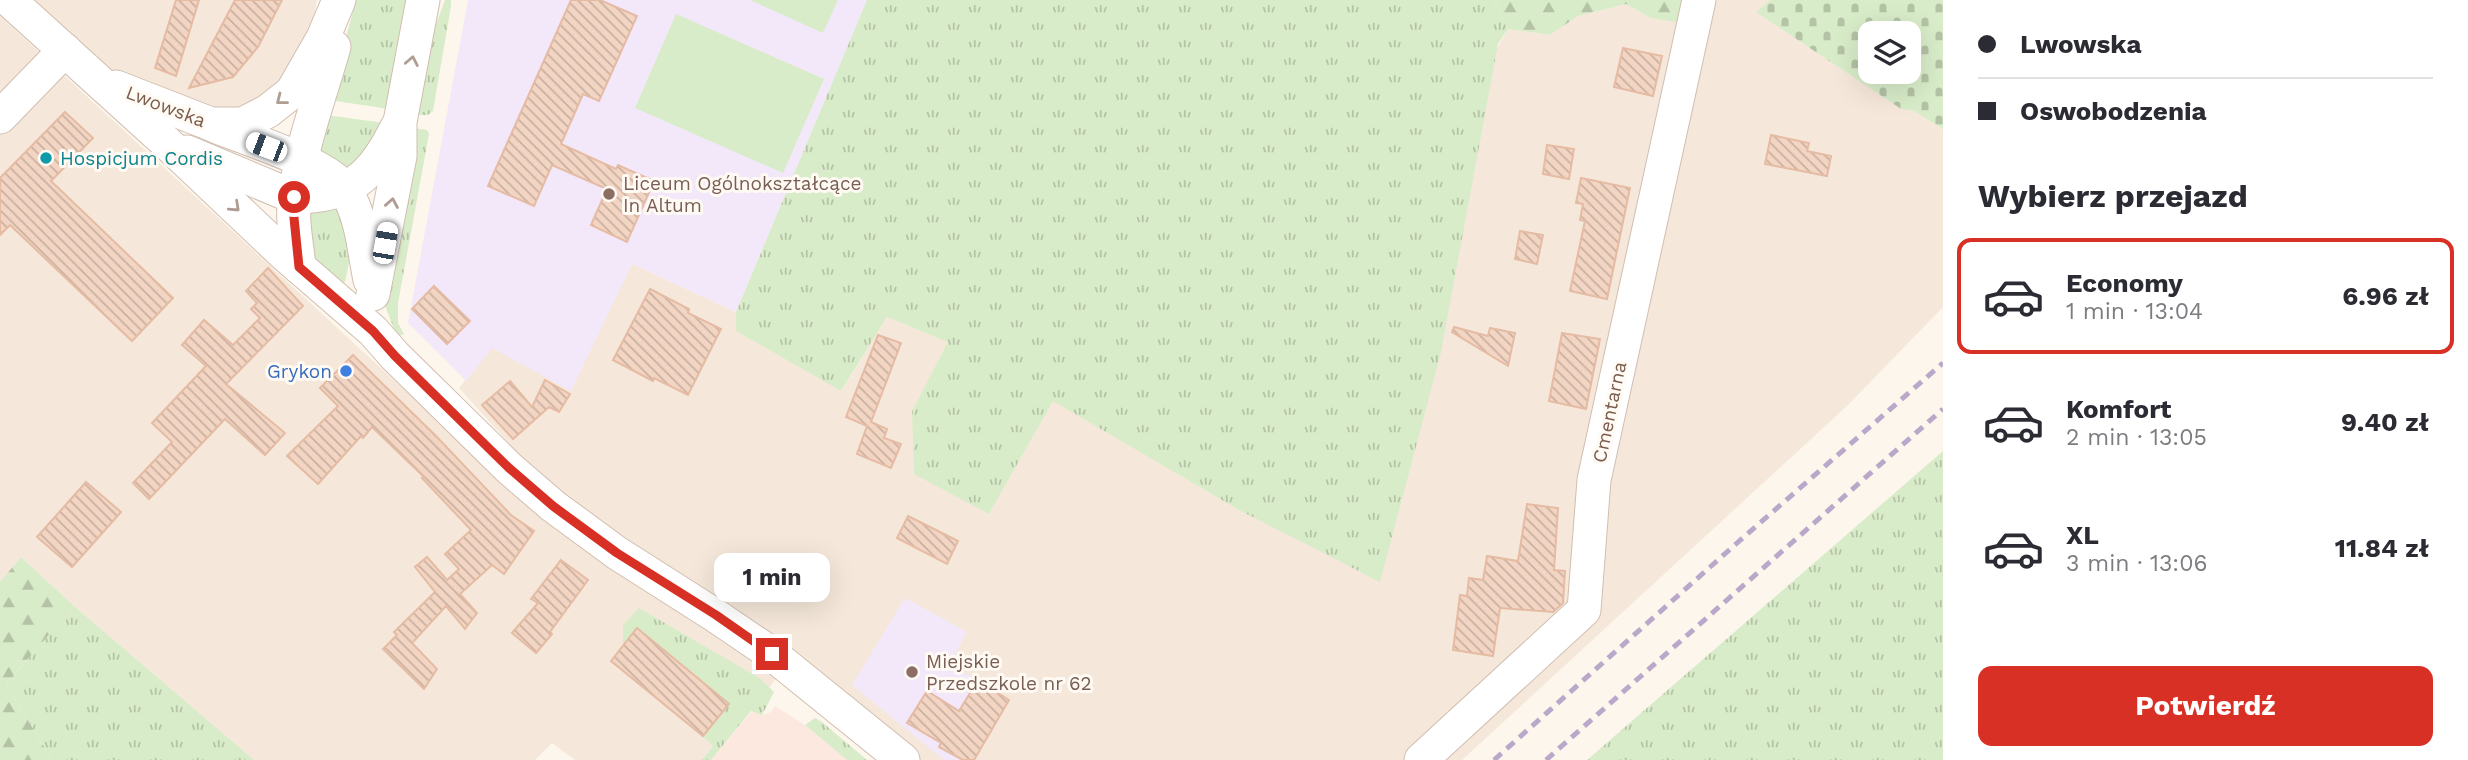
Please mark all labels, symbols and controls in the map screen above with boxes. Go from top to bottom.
map controls [1858,21,1921,84]
button: layers [1858,21,1921,84]
text: Lwowska [2020,29,2141,59]
one-way arrow [403,55,418,67]
street label: Lwowska [123,81,209,132]
one-way arrow [277,92,289,105]
text: Oswobodzenia [2020,96,2207,126]
car [243,130,290,164]
place label: Hospicjum Cordis [60,147,223,170]
marker: Hospicjum Cordis [38,150,54,166]
place label: Liceum Ogólnokształcące In Altum [623,172,862,217]
text: Wybierz przejazd [1978,177,2248,215]
route start [278,181,310,213]
marker: Liceum Ogólnokształcące In Altum [601,186,617,202]
one-way arrow [384,197,399,209]
one-way arrow [227,199,240,212]
car [372,220,399,266]
icon: car [1982,265,2045,328]
text: Economy [2066,268,2183,298]
text: 6.96 zł [2342,281,2429,311]
text: 1 min · 13:04 [2066,298,2203,325]
street label: Cmentarna [1588,359,1631,465]
place label: Grykon [267,360,332,383]
marker: Grykon [338,363,354,379]
icon: car [1982,391,2045,454]
text: Komfort [2066,394,2171,424]
text: 9.40 zł [2341,407,2429,437]
text: 2 min · 13:05 [2066,424,2207,451]
icon: car [1982,517,2045,580]
text: XL [2066,520,2099,550]
text: 11.84 zł [2335,533,2429,563]
text: 3 min · 13:06 [2066,550,2207,577]
callout: 1 min [714,552,830,602]
text: 1 min [742,564,802,591]
route end [756,638,788,670]
place label: Miejskie Przedszkole nr 62 [926,650,1092,695]
marker: Miejskie Przedszkole nr 62 [904,664,920,680]
button: Potwierdź [1978,666,2433,746]

